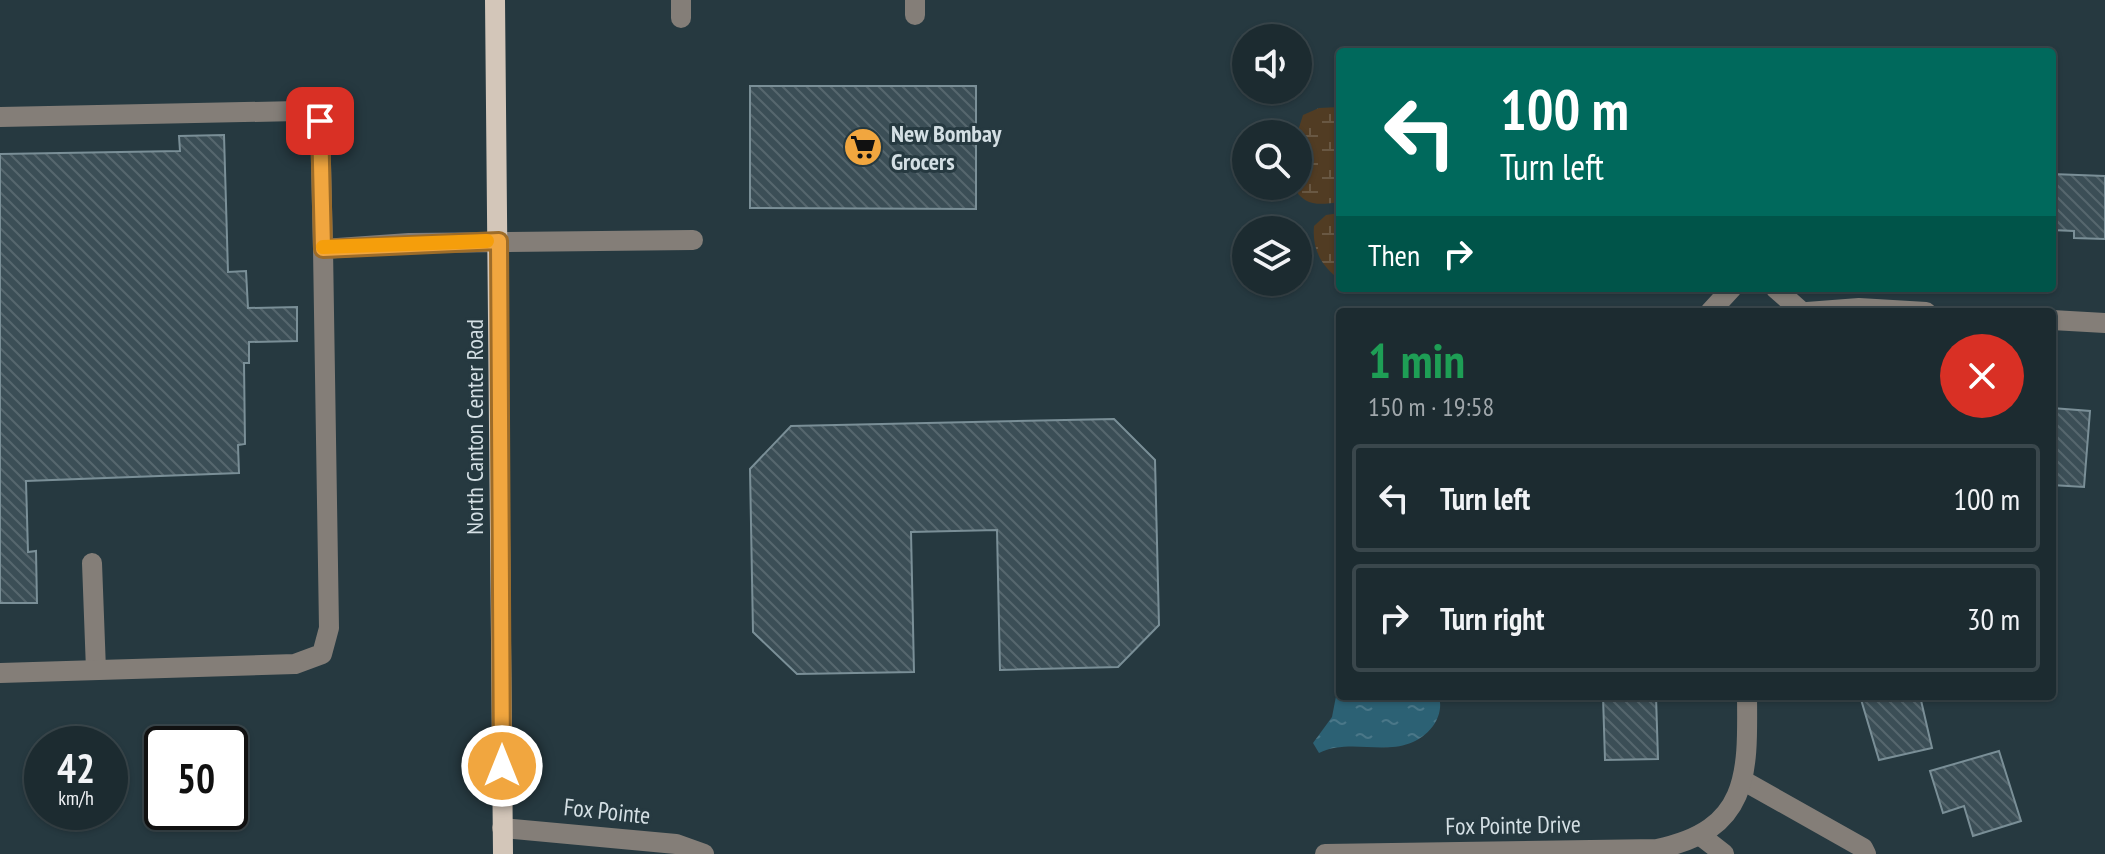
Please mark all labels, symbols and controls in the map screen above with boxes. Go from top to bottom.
map controls [1232,24,1312,296]
button: sound [1232,24,1312,104]
text: 100 m [1500,73,1629,145]
icon: left [1368,80,1472,184]
pin [286,87,354,155]
icon: arrive [298,99,342,143]
place label: New Bombay Grocers [891,118,1002,177]
button: search [1232,120,1312,200]
supermarket icon: New Bombay Grocers [842,126,884,168]
text: Turn left [1500,143,1604,190]
button: layers [1232,216,1312,296]
icon: right [1436,232,1480,276]
text: Then [1368,235,1420,274]
street label: North Canton Center Road [459,319,490,535]
text: 1 min [1368,329,1465,391]
button: close [1940,334,2024,418]
text: 150 m · 19:58 [1368,390,1494,423]
icon: left [1372,476,1416,520]
text: Turn left [1440,479,1530,518]
text: 100 m [1954,479,2020,518]
icon: right [1372,596,1416,640]
text: Turn right [1440,599,1544,638]
text: 30 m [1967,599,2020,638]
position arrow [460,724,544,808]
speed limit sign: 50 [144,726,248,830]
text: 42 [57,742,95,794]
text: km/h [58,785,94,811]
street label: Fox Pointe [562,791,652,831]
street label: Fox Pointe Drive [1445,808,1581,842]

